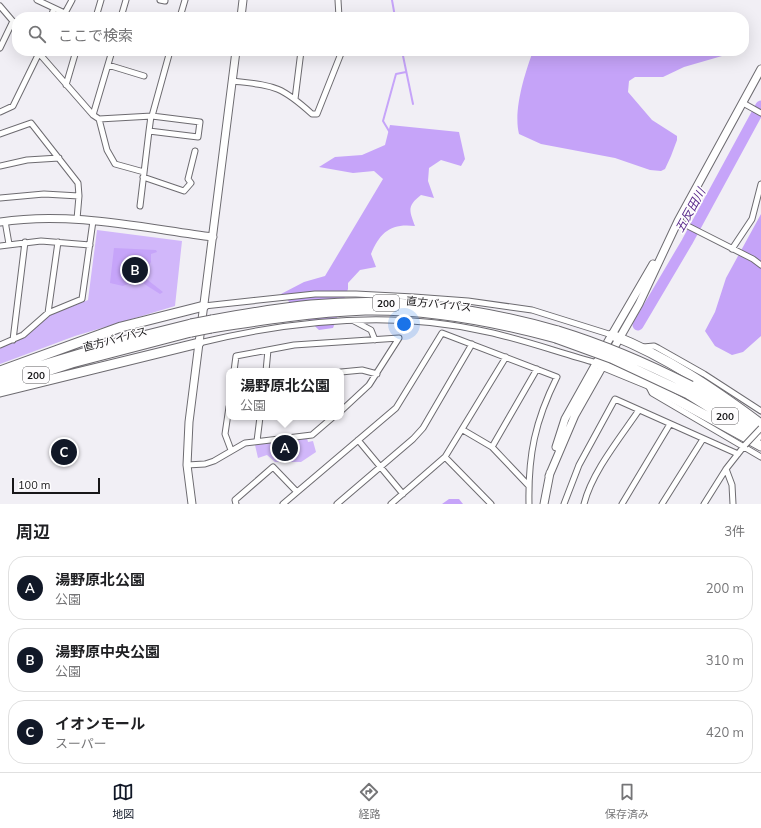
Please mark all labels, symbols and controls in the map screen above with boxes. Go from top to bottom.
search box [12,12,749,56]
icon: search [26,23,48,45]
text: ここで検索 [58,26,133,45]
water label: 五反田川 [672,184,709,235]
pin: B [122,255,148,285]
street label: 直方バイパス [406,294,472,314]
road number: 200 [373,295,399,311]
your location [394,314,414,334]
street label: 直方バイパス [81,324,149,354]
road number: 200 [23,367,49,383]
popup [226,368,344,420]
text: 湯野原北公園 [240,376,330,395]
text: 公園 [240,397,266,413]
road number: 200 [712,408,738,424]
pin: A [272,433,298,463]
pin: C [51,437,77,467]
scale bar [12,476,100,495]
text: 100 m [18,478,50,492]
text: 周辺 [16,521,50,542]
text: 3件 [724,523,745,539]
text: 湯野原北公園 [55,570,145,589]
text: A [25,580,35,596]
text: 200 m [706,580,744,596]
text: 公園 [55,591,81,607]
text: 湯野原中央公園 [55,642,160,661]
text: B [26,652,34,668]
text: 310 m [706,652,744,668]
text: 公園 [55,663,81,679]
text: イオンモール [55,714,145,733]
text: C [26,724,34,740]
text: 420 m [706,724,744,740]
text: スーパー [55,735,107,751]
tab: 地図 [112,781,134,821]
tab: 経路 [358,781,380,821]
tab: 保存済み [605,781,649,821]

